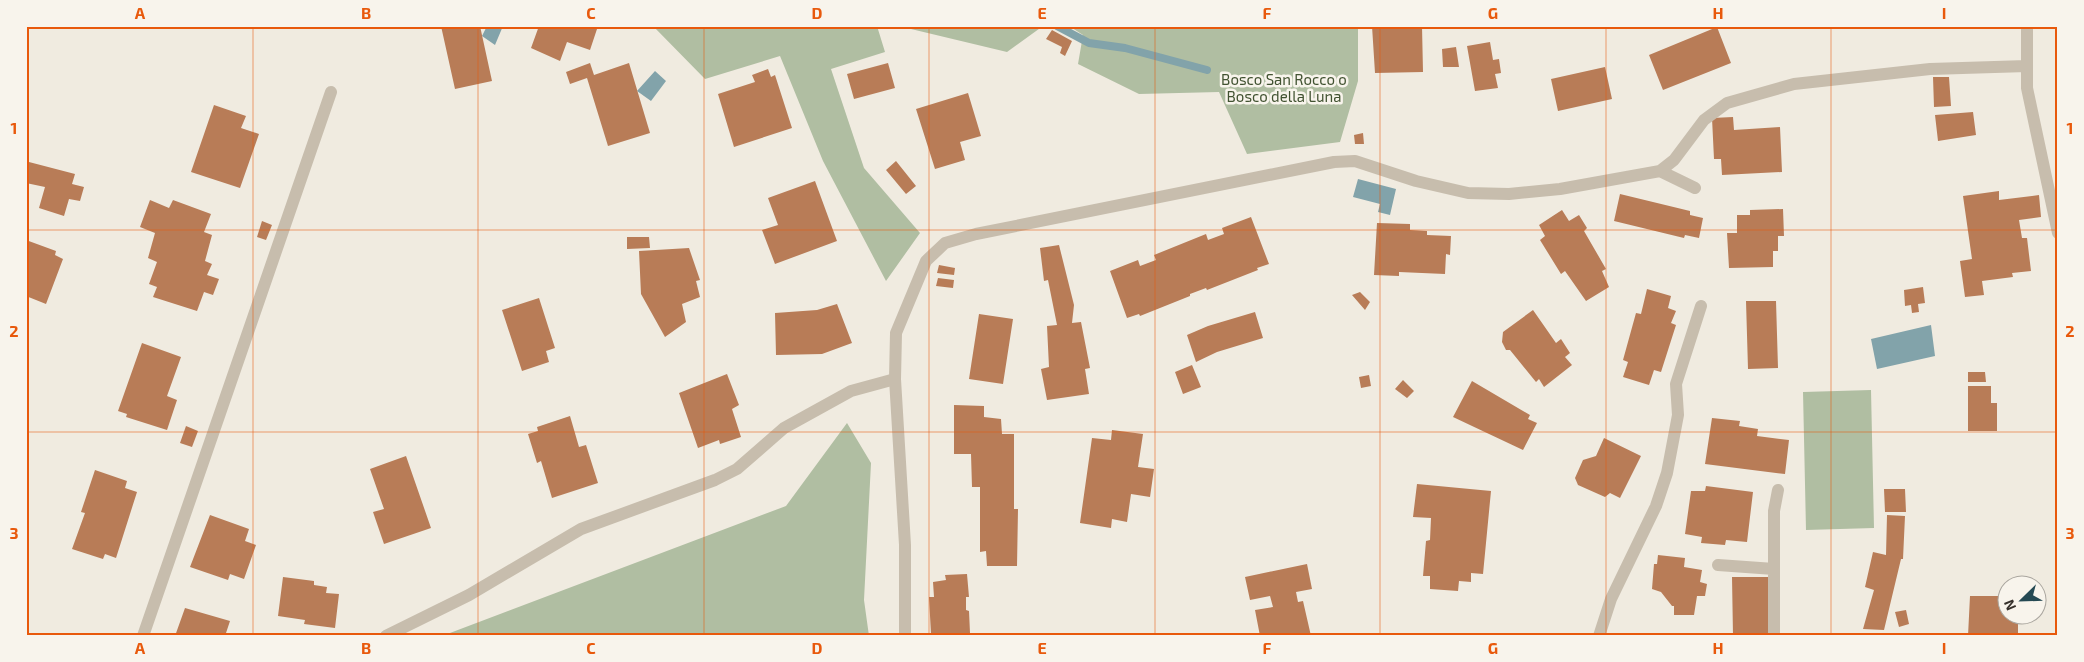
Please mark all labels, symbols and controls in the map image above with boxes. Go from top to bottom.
text: A [135,3,146,22]
text: B [361,3,371,22]
text: C [586,3,596,22]
text: D [812,3,823,22]
text: E [1037,3,1047,22]
text: F [1263,3,1272,22]
text: G [1488,3,1498,22]
text: H [1712,3,1724,22]
text: I [1942,3,1946,22]
park label: Bosco San Rocco o Bosco della Luna [1221,70,1347,105]
text: 1 [11,118,17,137]
text: 1 [2067,118,2073,137]
text: 2 [9,321,19,340]
text: 2 [2065,321,2075,340]
text: 3 [9,523,19,542]
text: 3 [2065,523,2075,542]
north arrow [1996,574,2046,624]
text: N [2000,597,2019,613]
text: A [135,638,146,657]
text: B [361,638,371,657]
text: C [586,638,596,657]
text: D [812,638,823,657]
text: E [1037,638,1047,657]
text: F [1263,638,1272,657]
text: G [1488,638,1498,657]
text: H [1712,638,1724,657]
text: I [1942,638,1946,657]

